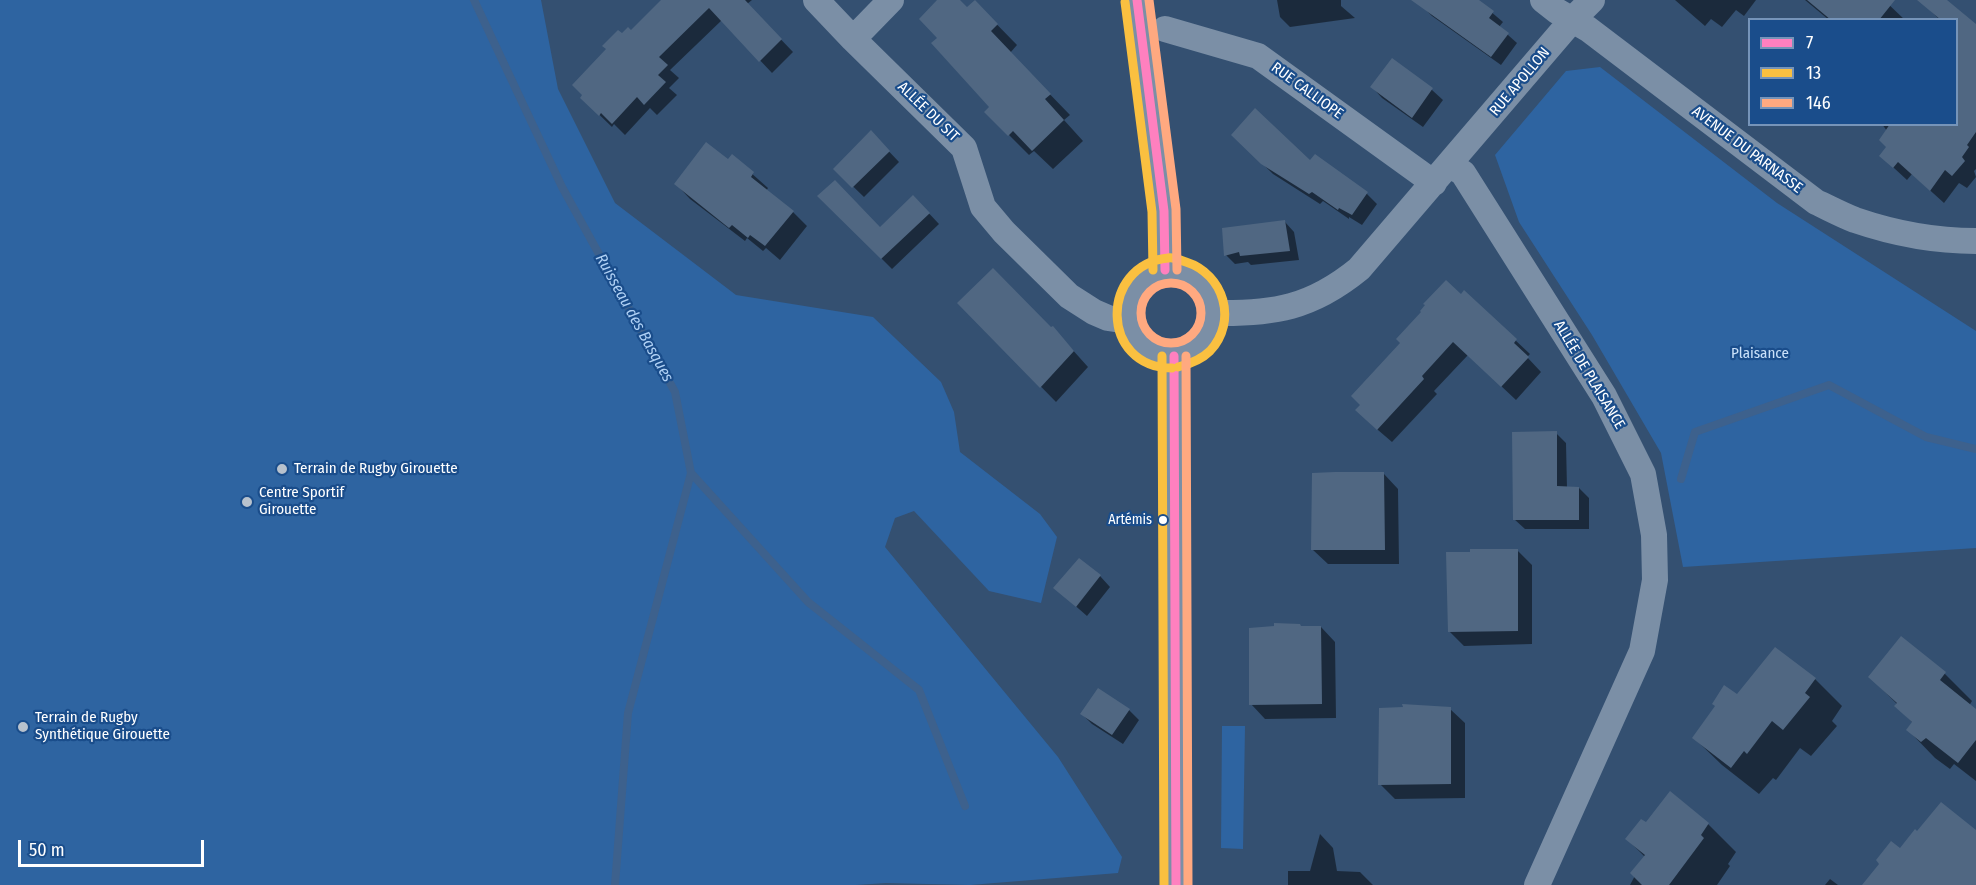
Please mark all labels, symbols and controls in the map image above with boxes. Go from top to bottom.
legend [1748,18,1958,126]
text: 7 [1806,32,1813,54]
street label: RUE APOLLON [1486,44,1554,120]
street label: RUE CALLIOPE [1268,59,1346,123]
text: 13 [1806,62,1821,84]
street label: ALLÉE DU SIT [894,78,962,146]
text: 146 [1806,92,1831,114]
street label: AVENUE DU PARNASSE [1688,103,1806,197]
water label: Ruisseau des Basques [591,251,677,385]
street label: ALLÉE DE PLAISANCE [1550,317,1628,433]
park label: Plaisance [1731,345,1789,363]
place label: Terrain de Rugby Girouette [294,460,458,478]
marker: Terrain de Rugby Girouette [275,462,289,476]
place label: Centre Sportif Girouette [259,484,344,519]
marker: Centre Sportif Girouette [240,495,254,509]
place label: Artémis [1108,512,1152,528]
marker: Artémis [1157,514,1169,526]
place label: Terrain de Rugby Synthétique Girouette [35,709,170,744]
marker: Terrain de Rugby Synthétique Girouette [16,720,30,734]
scale bar [21,828,207,866]
text: 50 m [29,839,65,861]

